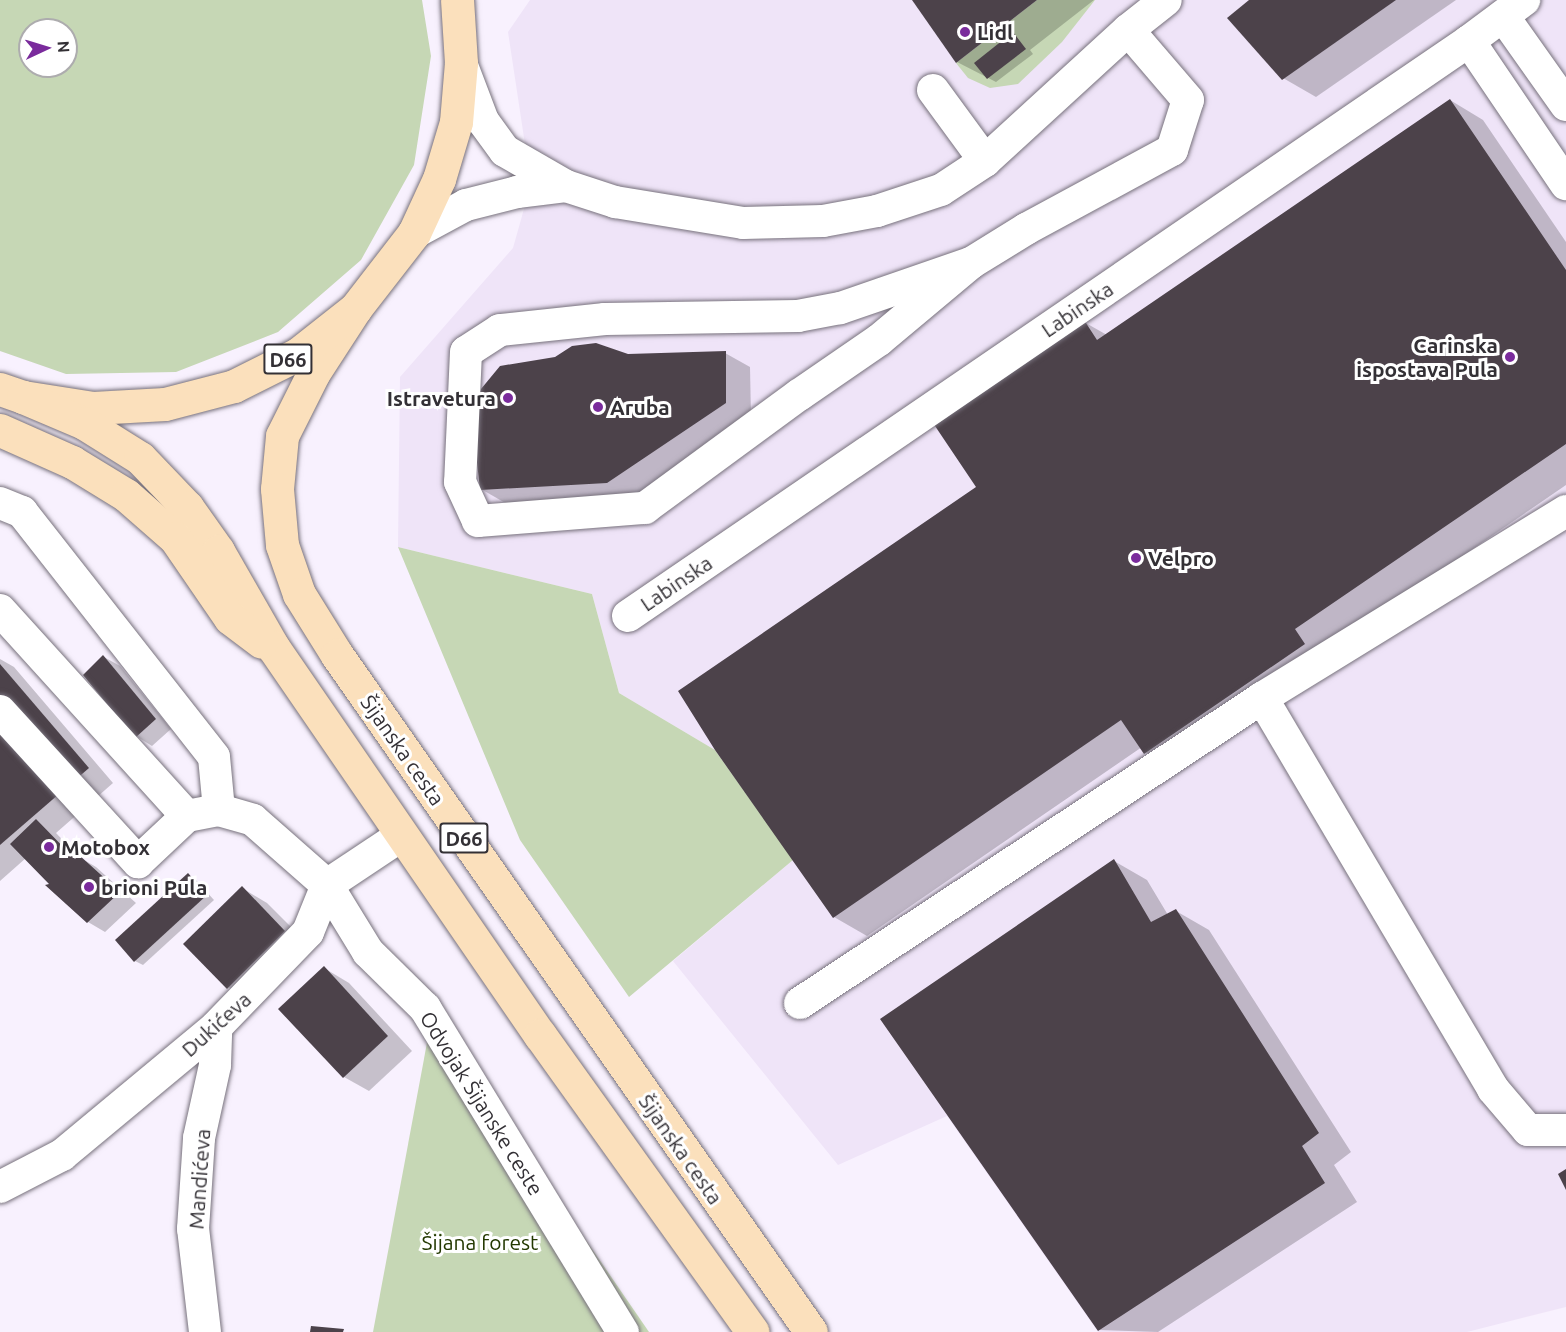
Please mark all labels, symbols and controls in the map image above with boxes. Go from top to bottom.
north arrow [18,18,78,78]
place label: Lidl [977,19,1013,45]
marker: Lidl [958,25,972,39]
text: N [55,40,73,53]
street label: Labinska [1036,276,1118,342]
place label: Carinska ispostava Pula [1356,332,1498,382]
road number: D66 [262,342,314,376]
marker: Carinska ispostava Pula [1503,350,1517,364]
place label: Istravetura [387,385,496,411]
marker: Istravetura [501,391,515,405]
place label: Aruba [610,394,670,420]
marker: Aruba [591,400,605,414]
place label: Velpro [1148,545,1214,571]
street label: Labinska [635,550,717,616]
marker: Velpro [1129,551,1143,565]
street label: Šijanska cesta [356,690,450,810]
road number: D66 [438,821,490,855]
place label: Motobox [61,834,150,860]
marker: Motobox [42,840,56,854]
place label: brioni Pula [101,874,207,900]
marker: brioni Pula [82,880,96,894]
street label: Dukićeva [176,986,256,1062]
street label: Odvojak Šijanske ceste [415,1006,549,1200]
street label: Šijanska cesta [634,1089,728,1209]
street label: Mandićeva [183,1128,215,1230]
park label: Šijana forest [422,1229,538,1255]

